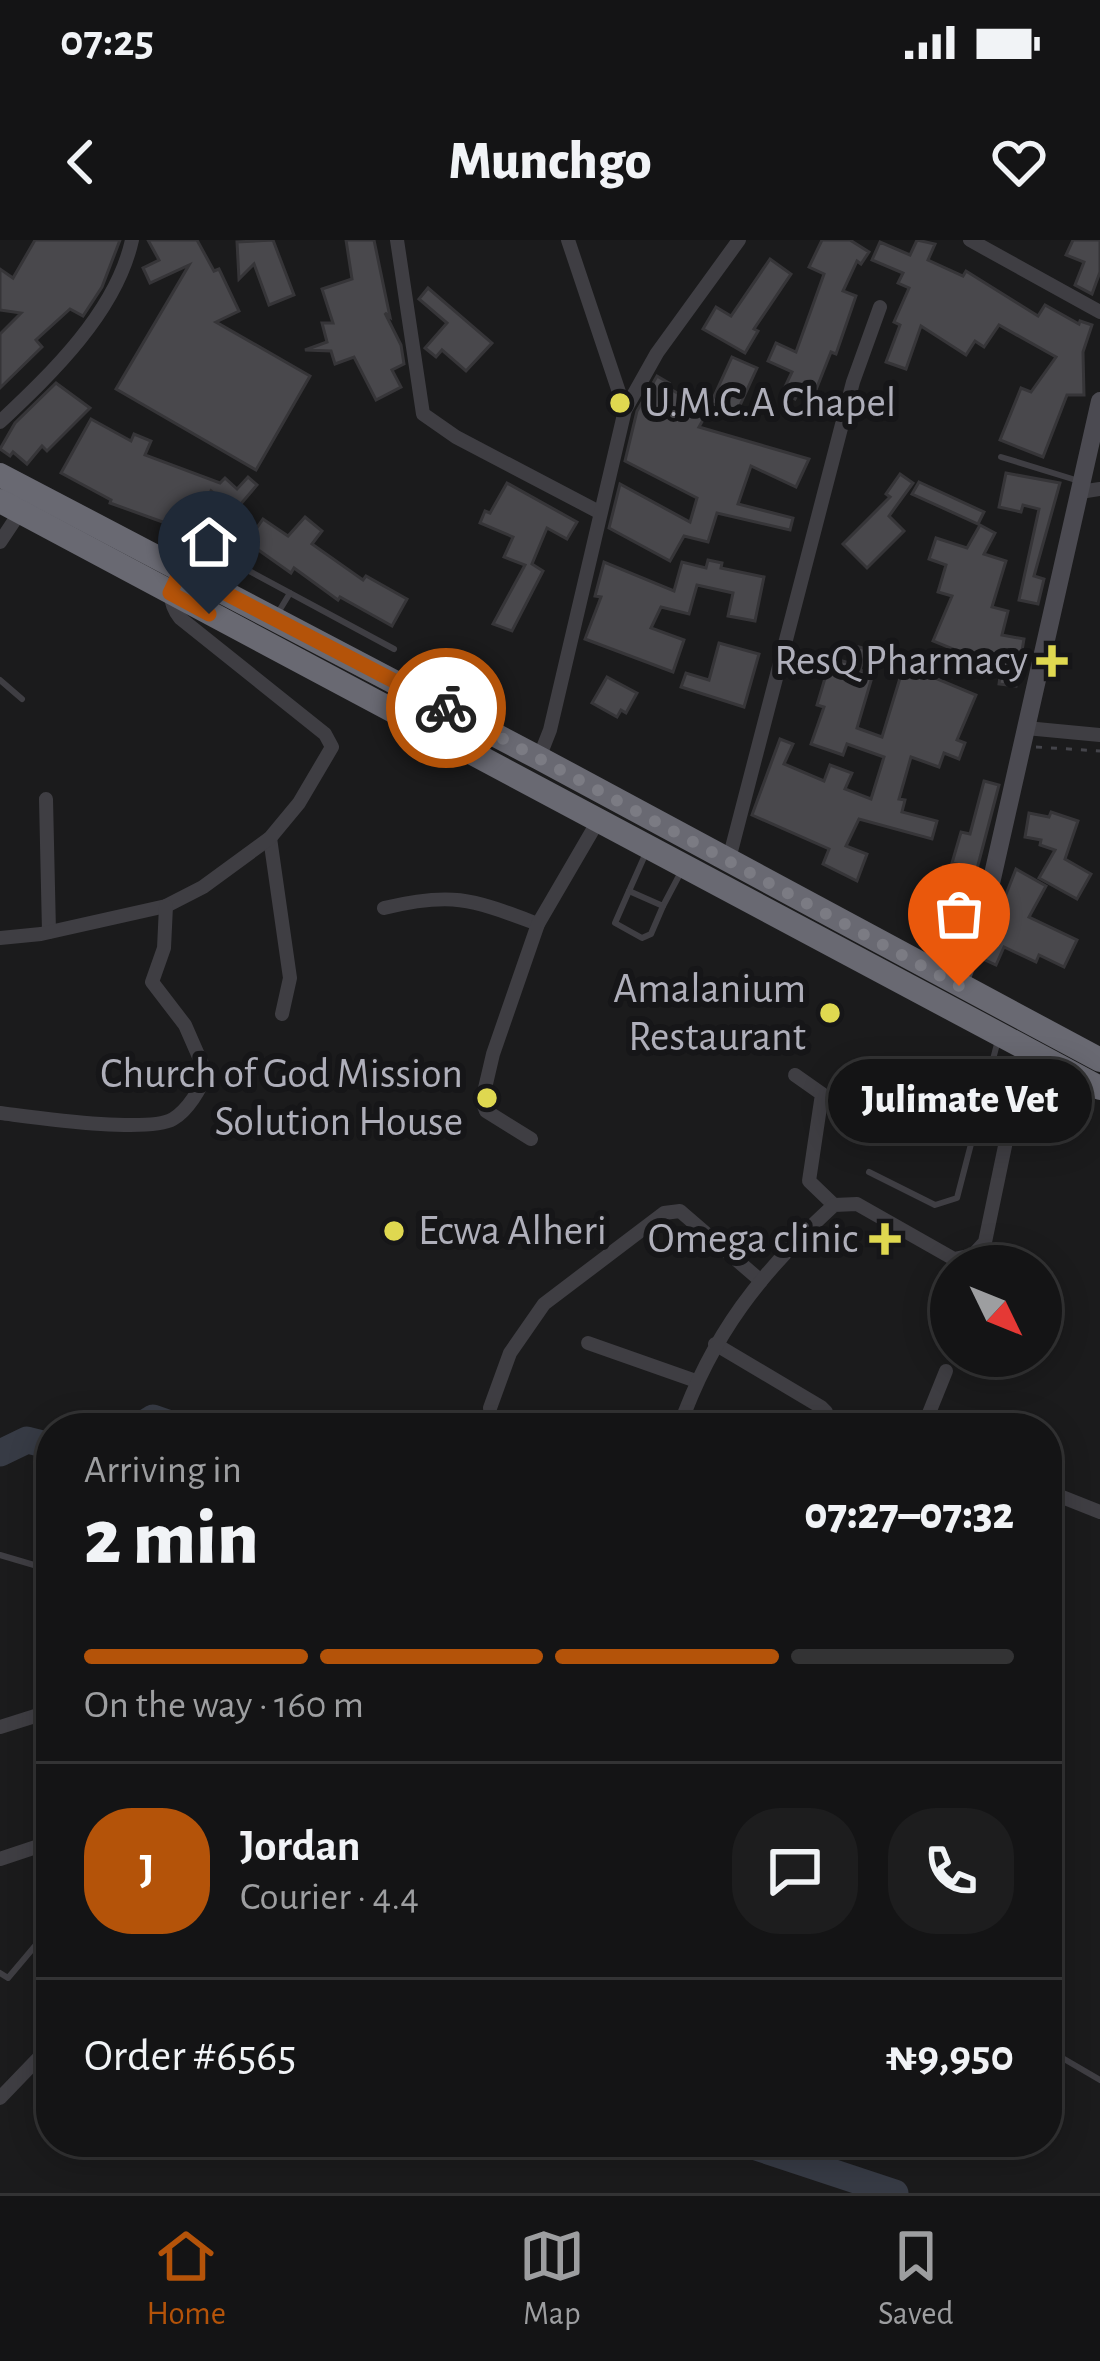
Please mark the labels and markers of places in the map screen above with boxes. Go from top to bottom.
place label: U.M.C.A Chapel [644,382,896,424]
marker: U.M.C.A Chapel [607,390,633,416]
pin [158,491,260,614]
place label: ResQ Pharmacy [774,640,1028,682]
marker: ResQ Pharmacy [1039,648,1065,674]
pin [908,863,1010,986]
place label: Amalanium Restaurant [613,968,806,1058]
marker: Amalanium Restaurant [817,1000,843,1026]
place label: Church of God Mission Solution House [100,1053,463,1143]
callout: Julimate Vet [827,1058,1091,1142]
marker: Church of God Mission Solution House [474,1085,500,1111]
place label: Ecwa Alheri [418,1210,607,1252]
marker: Ecwa Alheri [381,1218,407,1244]
place label: Omega clinic [648,1218,858,1260]
marker: Omega clinic [869,1223,901,1255]

